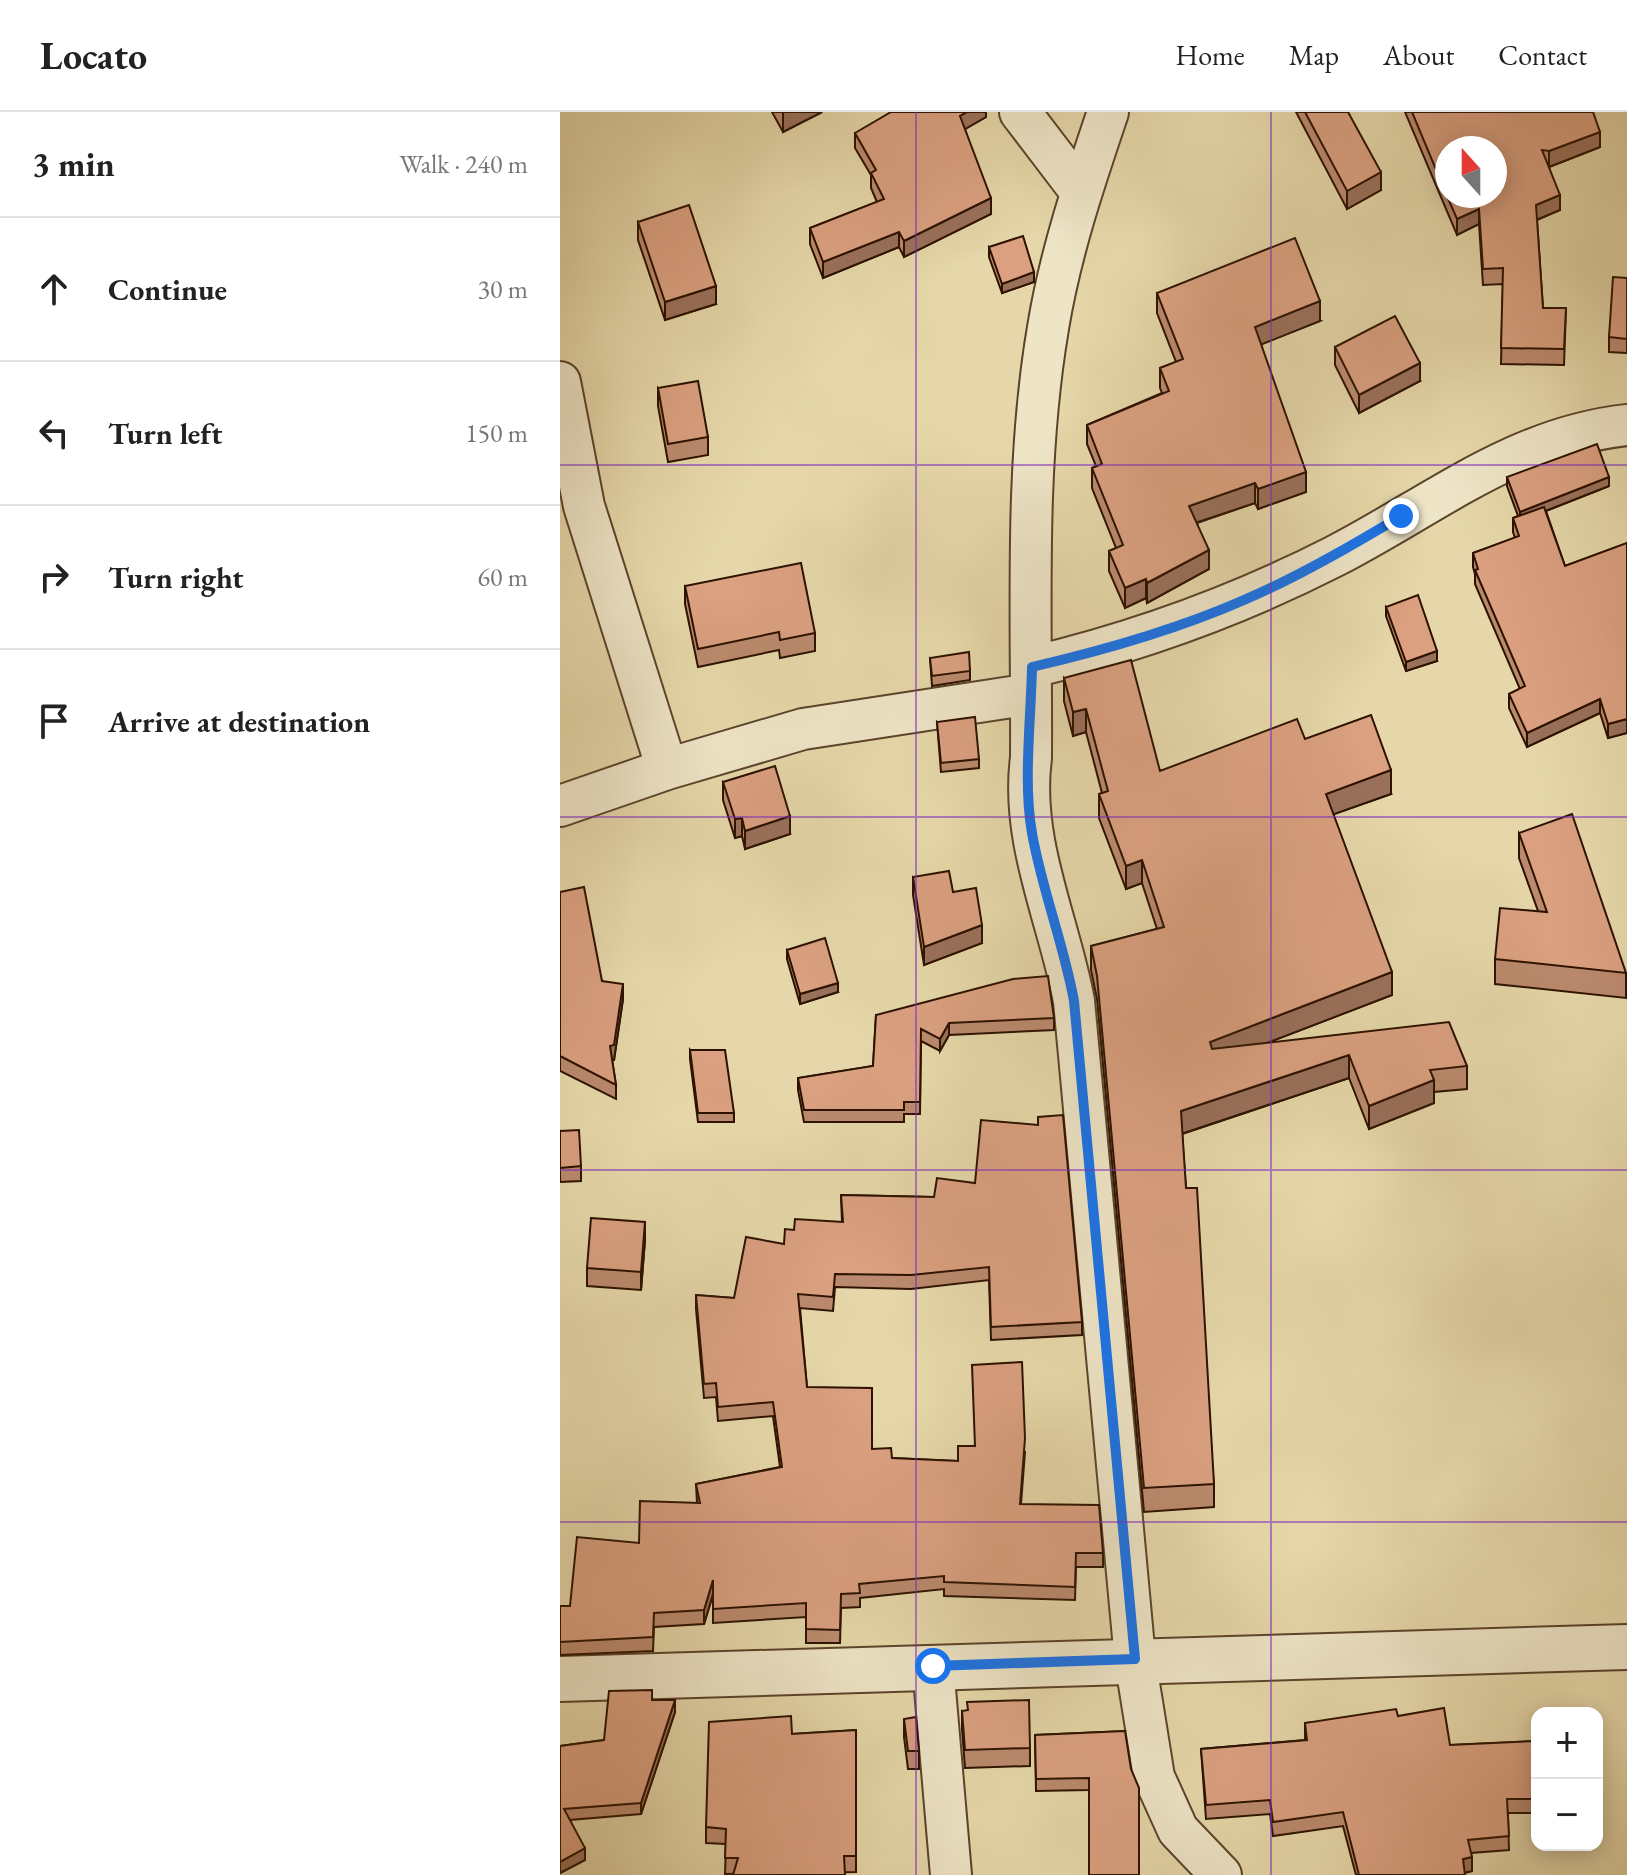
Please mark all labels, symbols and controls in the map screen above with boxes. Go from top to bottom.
text: Locato [40,31,147,80]
text: Home [1175,37,1245,73]
text: Map [1289,37,1339,73]
text: About [1383,37,1454,73]
text: Contact [1498,37,1587,73]
north arrow [1435,136,1507,208]
text: 3 min [32,142,115,186]
text: Walk · 240 m [400,147,528,181]
icon: ahead [32,267,76,311]
text: Continue [108,270,227,309]
text: 30 m [478,272,528,306]
icon: left [32,411,76,455]
text: Turn left [108,414,222,453]
text: 150 m [465,416,528,450]
route end [1383,498,1419,534]
icon: right [32,555,76,599]
text: Turn right [108,558,244,597]
text: 60 m [478,560,528,594]
icon: arrive [32,699,76,743]
text: Arrive at destination [108,702,370,741]
route start [915,1648,951,1684]
map controls [1531,1707,1603,1851]
button: + [1531,1707,1603,1779]
button: − [1531,1779,1603,1851]

